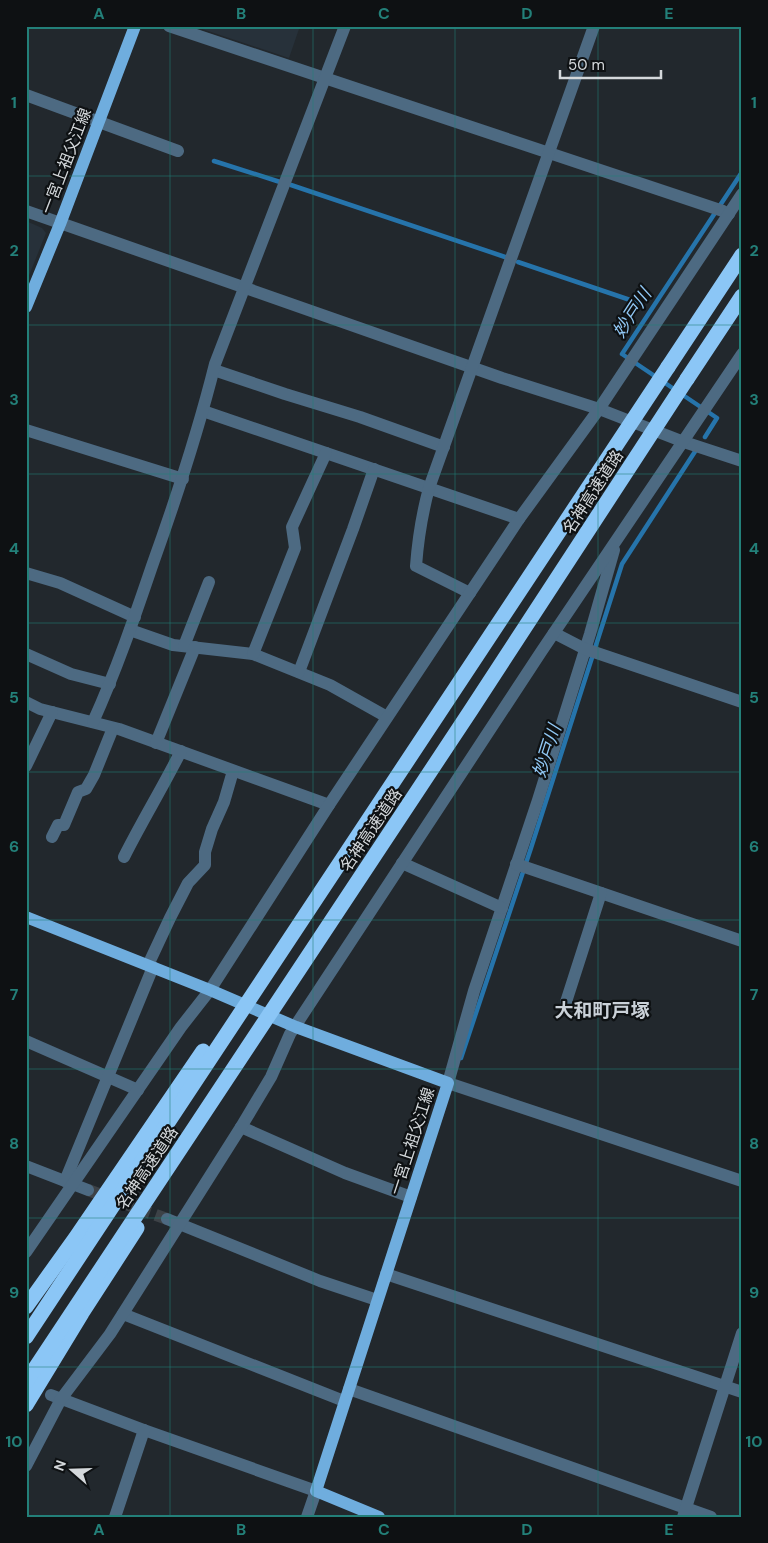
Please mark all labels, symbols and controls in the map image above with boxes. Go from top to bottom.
text: A [93,3,105,24]
text: B [236,3,246,24]
text: C [378,3,390,24]
text: D [521,3,533,24]
text: E [664,3,674,24]
scale bar [560,48,662,80]
text: 50 m [568,55,605,75]
text: 1 [11,92,17,113]
text: 1 [751,92,757,113]
street label: 一宮上祖父江線 [36,105,96,217]
text: 2 [9,240,19,261]
text: 2 [749,240,759,261]
water label: 妙戸川 [607,282,658,342]
text: 3 [9,389,19,410]
text: 3 [749,389,759,410]
street label: 名神高速道路 [558,446,628,538]
text: 4 [9,538,19,559]
text: 4 [749,538,759,559]
text: 5 [9,687,19,708]
text: 5 [749,687,759,708]
water label: 妙戸川 [527,720,567,780]
street label: 名神高速道路 [335,784,407,876]
text: 6 [9,836,19,857]
text: 6 [749,836,759,857]
text: 7 [10,984,19,1005]
text: 7 [750,984,759,1005]
district label: 大和町戸塚 [554,998,650,1023]
street label: 一宮上祖父江線 [385,1084,439,1198]
street label: 名神高速道路 [111,1122,183,1214]
text: 8 [9,1133,19,1154]
text: 8 [749,1133,759,1154]
text: 9 [9,1282,19,1303]
text: 9 [749,1282,759,1303]
text: 10 [5,1431,23,1452]
text: 10 [745,1431,763,1452]
north arrow [48,1446,98,1496]
text: N [50,1458,70,1473]
text: A [93,1519,105,1540]
text: B [236,1519,246,1540]
text: C [378,1519,390,1540]
text: D [521,1519,533,1540]
text: E [664,1519,674,1540]

